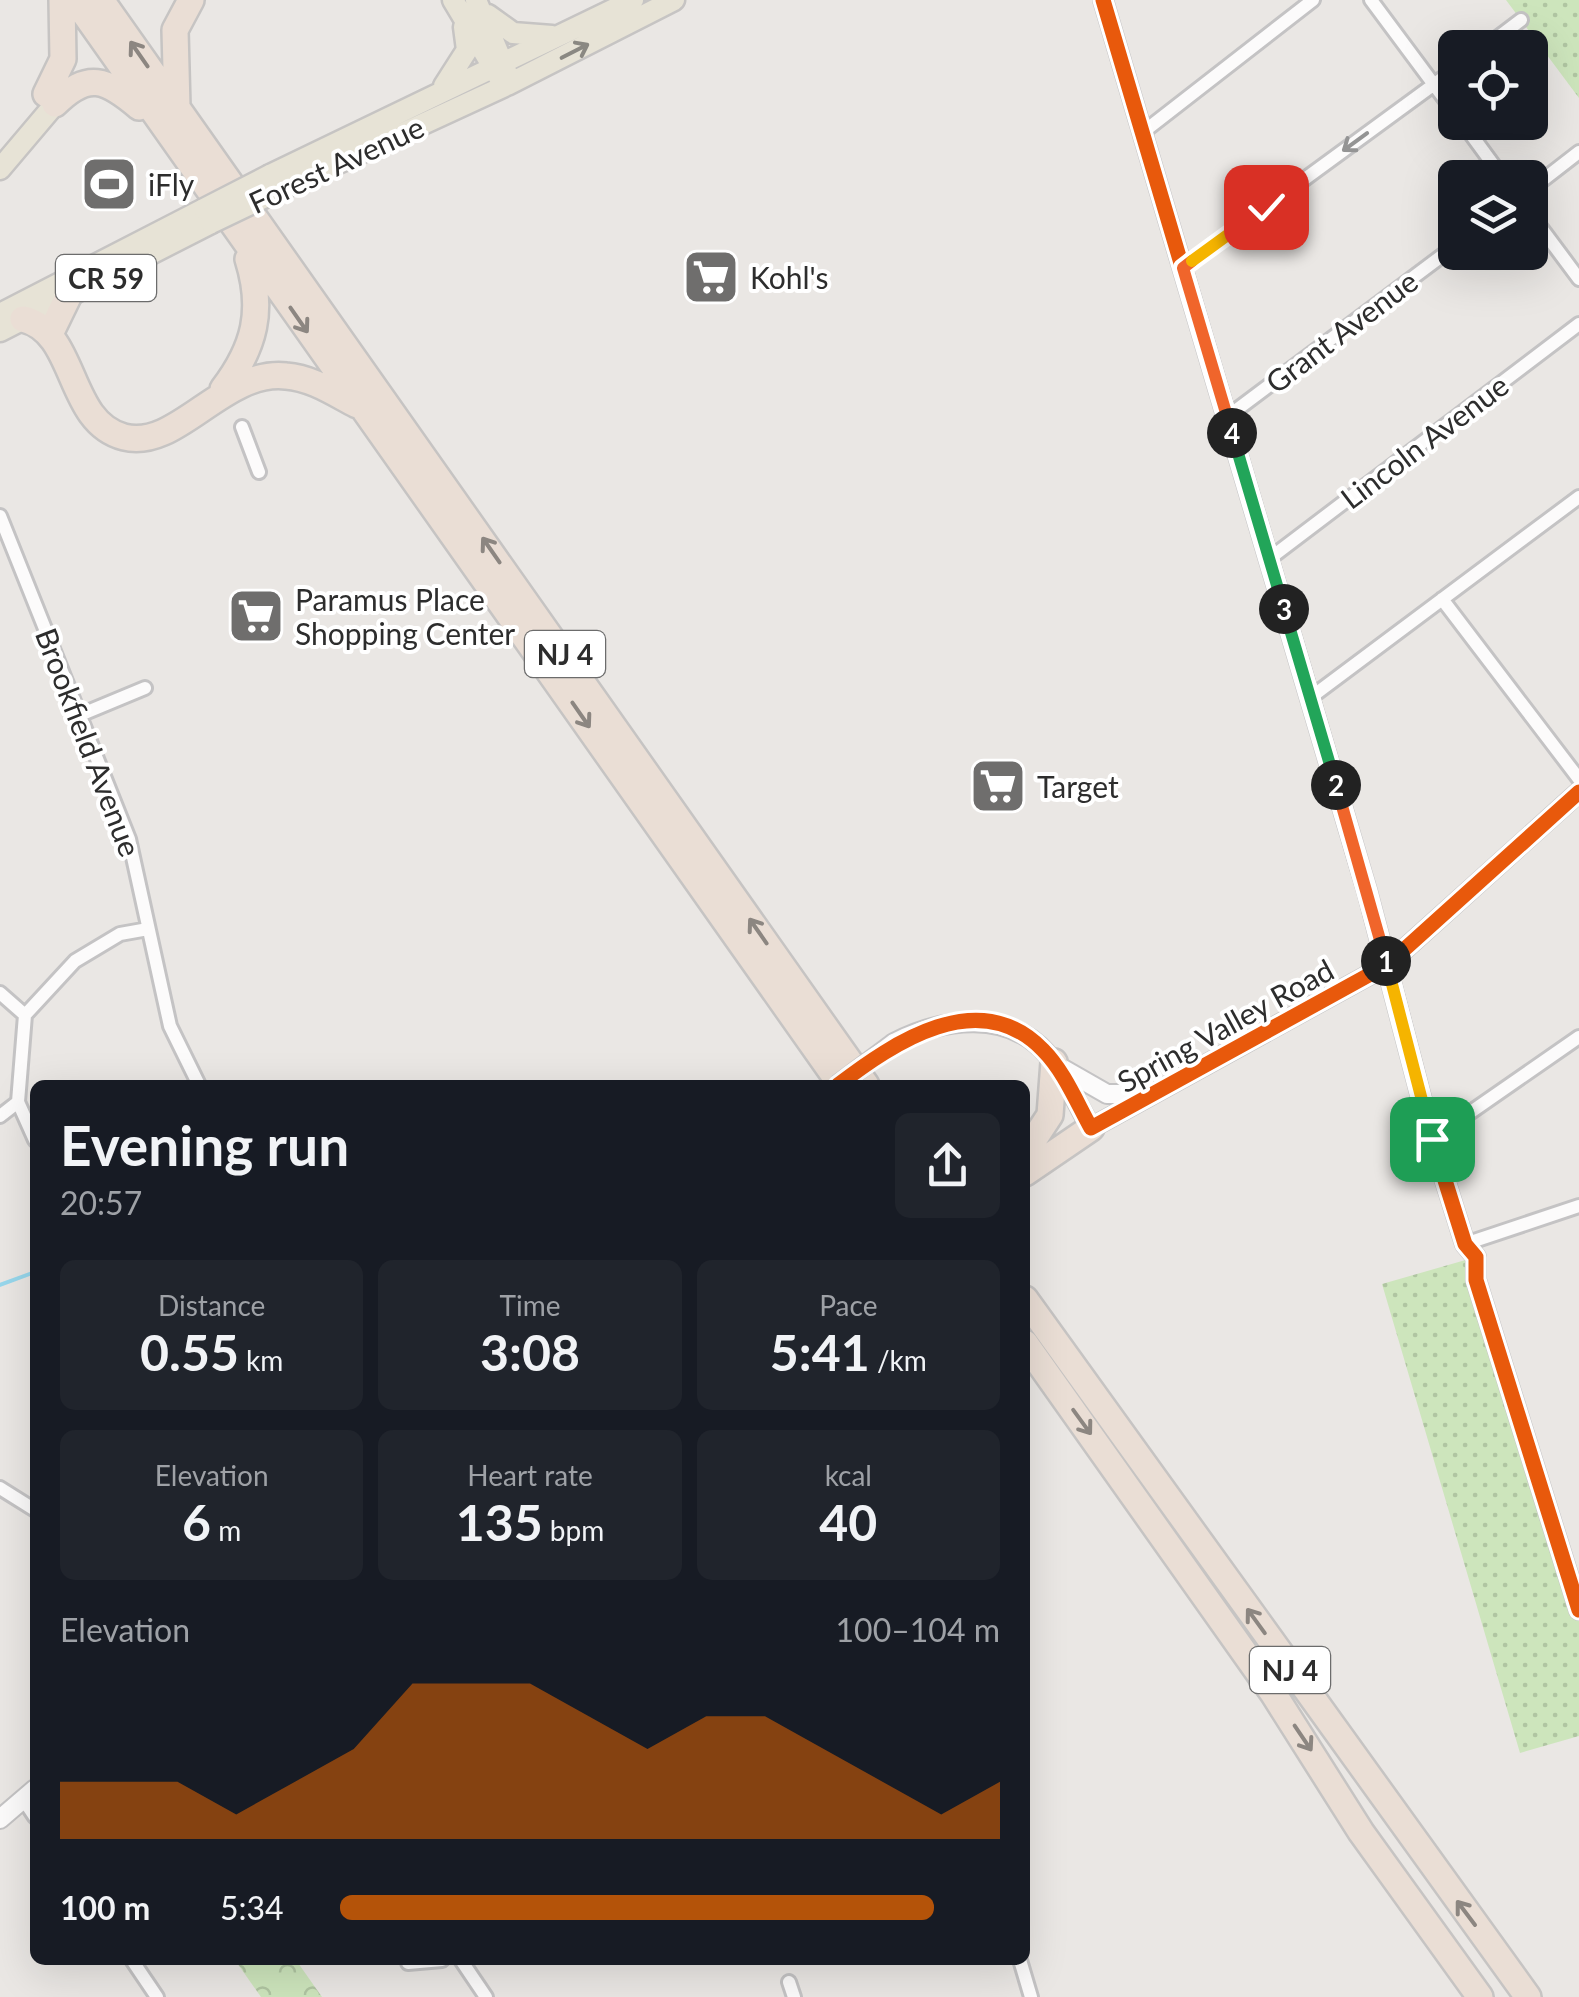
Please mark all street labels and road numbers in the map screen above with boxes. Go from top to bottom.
street label: Forest Avenue [243,108,429,220]
road number: CR 59 [56,255,156,301]
street label: Grant Avenue [1258,262,1424,400]
street label: Lincoln Avenue [1333,366,1515,516]
street label: Brookfield Avenue [29,623,149,861]
road number: NJ 4 [525,631,605,677]
street label: Spring Valley Road [1111,951,1339,1099]
road number: NJ 4 [1250,1647,1330,1693]

